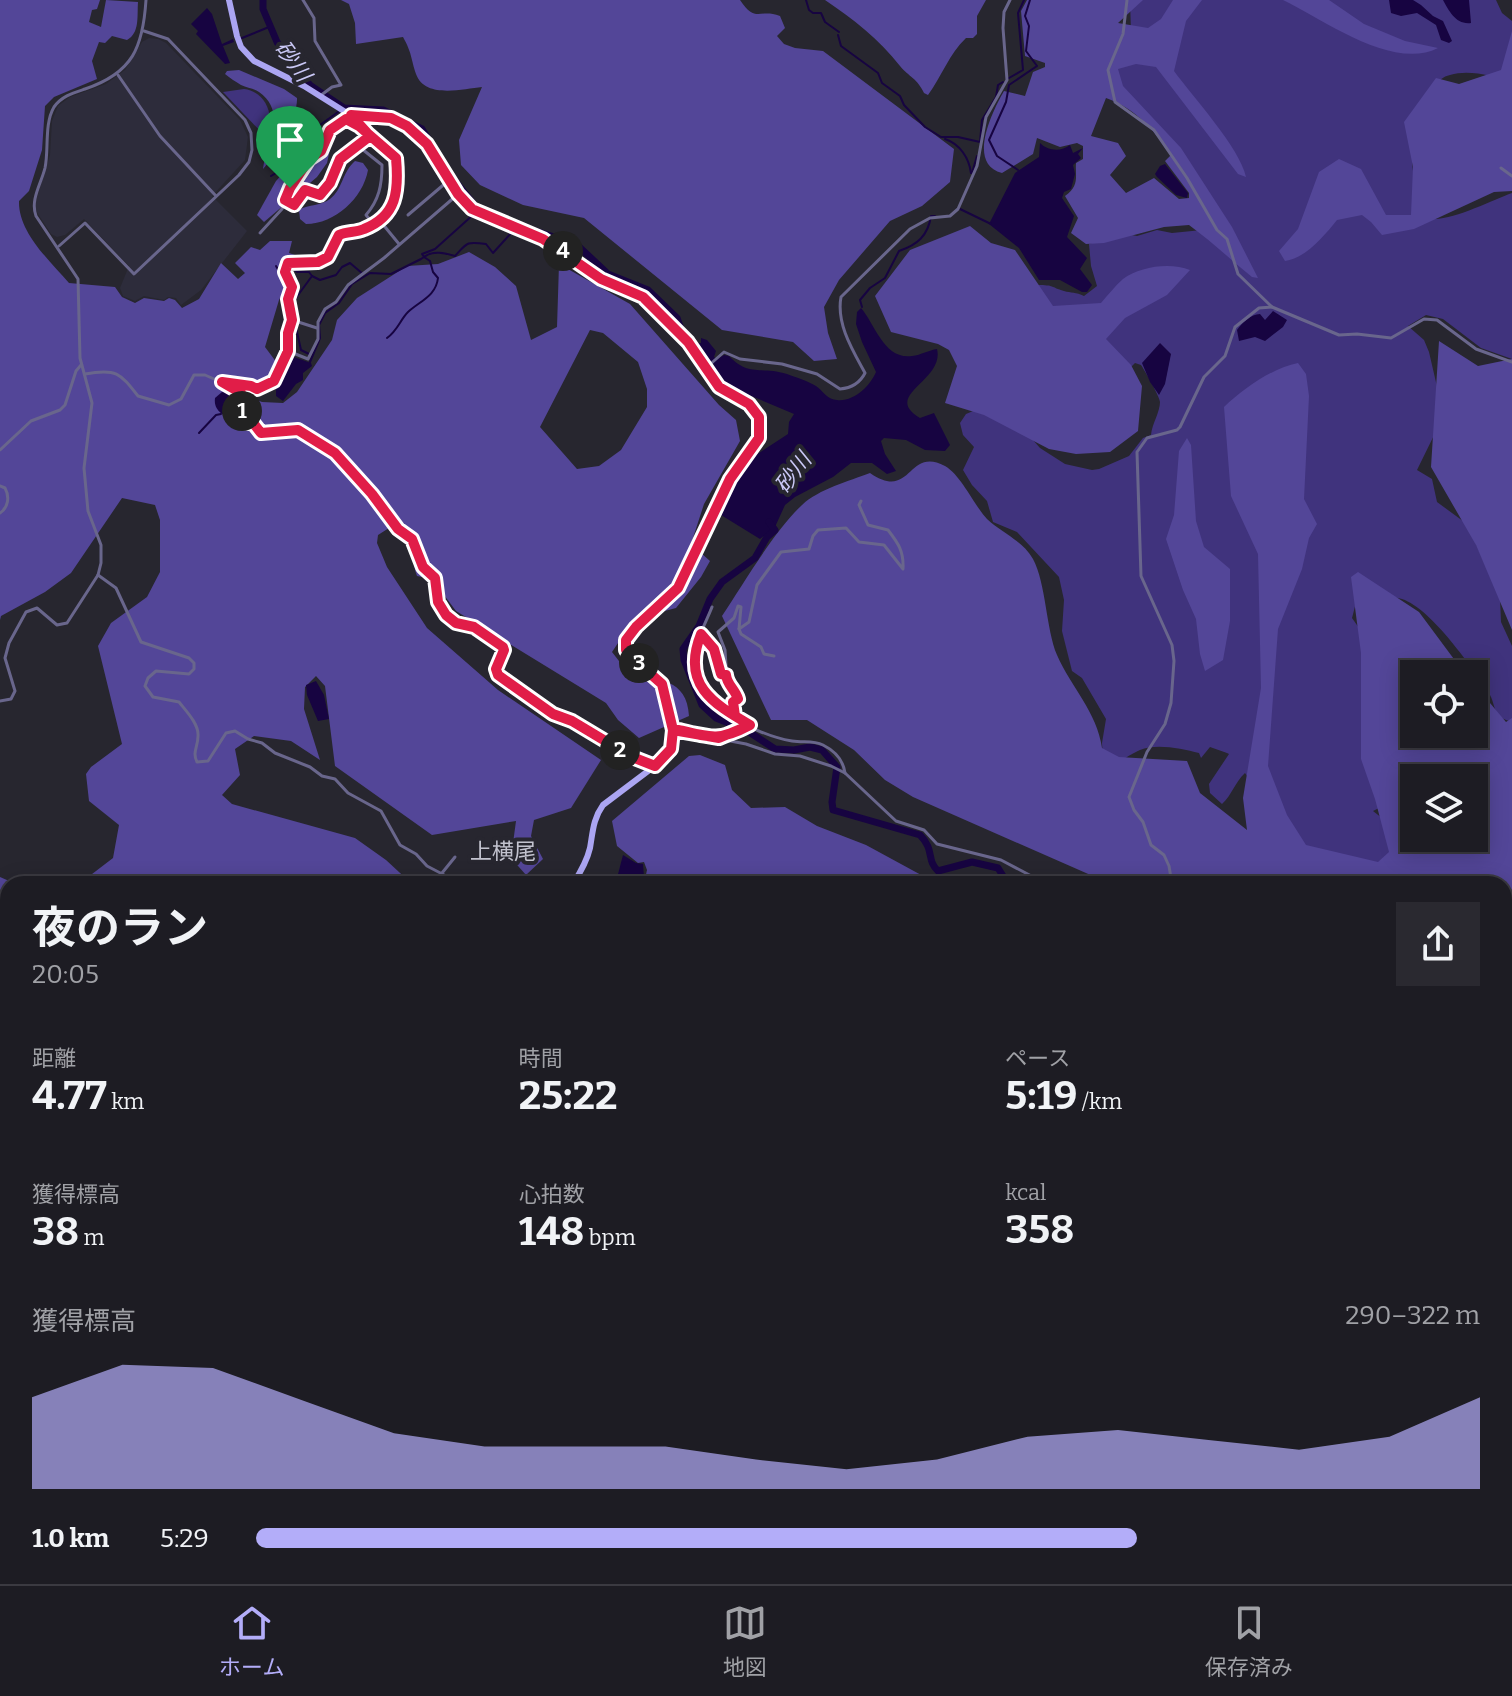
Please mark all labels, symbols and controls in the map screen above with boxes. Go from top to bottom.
water label: 砂川 [269,35,318,88]
pin [256,106,324,188]
icon: arrive [268,118,312,162]
pin: 4 [543,231,583,271]
text: 4 [556,237,570,264]
pin: 1 [222,391,262,431]
text: 1 [237,397,247,424]
water label: 砂川 [769,446,818,499]
pin: 3 [619,643,659,683]
text: 3 [633,649,645,676]
map controls [1400,660,1488,852]
button: locate [1400,660,1488,748]
pin: 2 [600,730,640,770]
text: 2 [614,736,626,763]
button: layers [1400,764,1488,852]
district label: 上横尾 [470,838,536,865]
text: 夜のラン [32,902,208,955]
button: share [1396,902,1480,986]
text: 20:05 [32,959,99,990]
text: 距離 [32,1045,76,1072]
text: 時間 [519,1045,563,1072]
text: ペース [1005,1045,1070,1072]
text: 4.77 [32,1072,107,1120]
text: 25:22 [519,1072,617,1120]
text: 5:19 [1005,1072,1077,1120]
text: km [107,1088,144,1115]
text: /km [1077,1088,1122,1115]
text: kcal [1005,1179,1046,1206]
text: 獲得標高 [32,1181,120,1208]
text: 心拍数 [519,1181,585,1208]
text: 358 [1005,1206,1074,1254]
text: 38 [32,1208,79,1256]
text: 148 [519,1208,584,1256]
text: m [79,1224,105,1251]
text: bpm [584,1224,636,1251]
text: 290–322 m [1345,1300,1480,1331]
text: 獲得標高 [32,1306,136,1337]
text: 1.0 km [32,1523,109,1554]
text: 5:29 [160,1523,209,1554]
tab: ホーム [219,1601,284,1681]
tab: 地図 [723,1601,767,1681]
tab: 保存済み [1205,1601,1293,1681]

